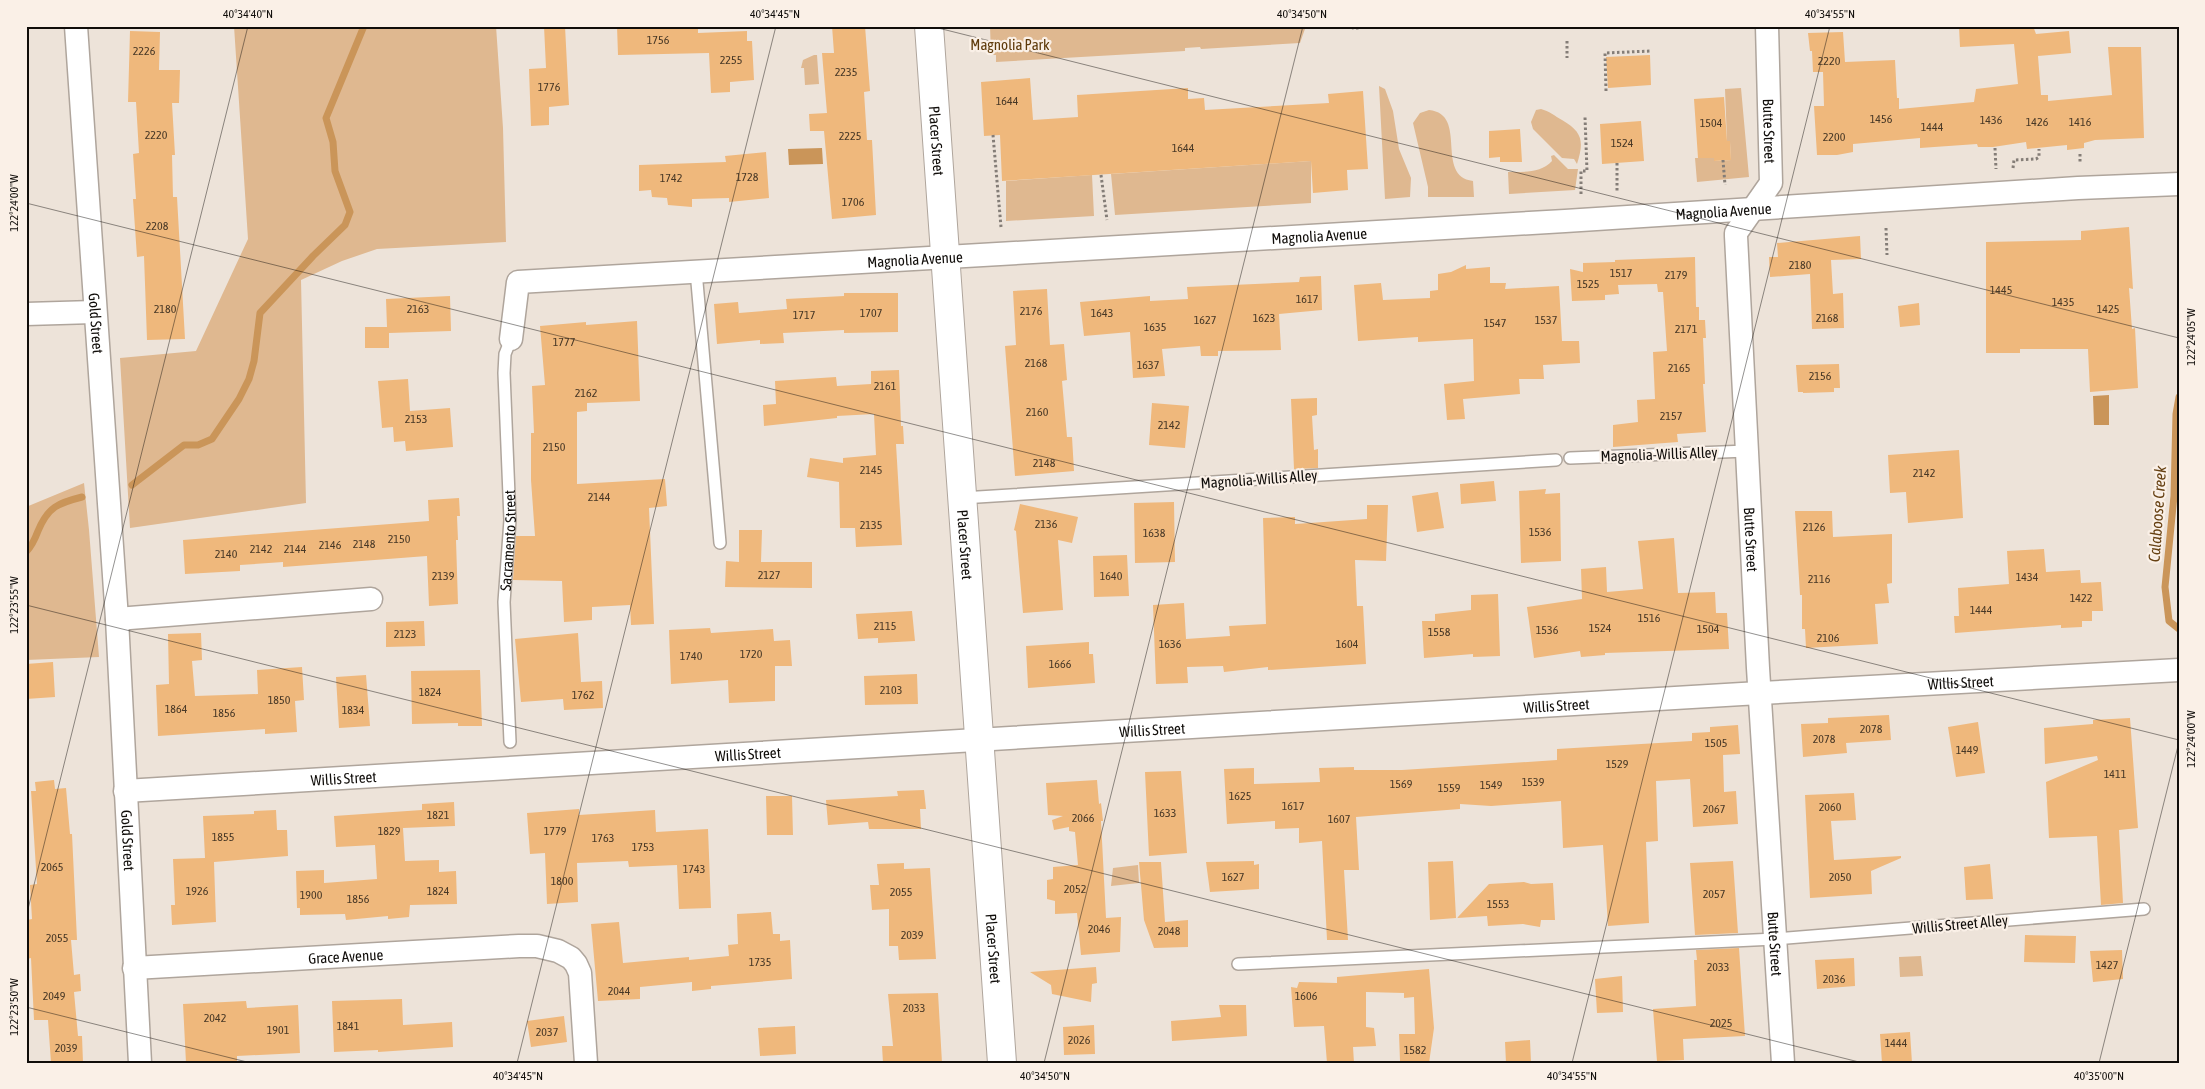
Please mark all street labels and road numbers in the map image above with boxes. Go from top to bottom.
street label: Butte Street [1760,98,1779,164]
street label: Placer Street [926,105,948,176]
street label: Magnolia Avenue [1675,199,1772,222]
street label: Magnolia Avenue [1271,224,1368,247]
street label: Magnolia Avenue [867,248,963,270]
street label: Gold Street [86,292,107,354]
street label: Magnolia-Willis Alley [1600,443,1718,465]
street label: Magnolia-Willis Alley [1200,466,1318,492]
street label: Sacramento Street [496,489,519,591]
street label: Butte Street [1741,507,1762,572]
street label: Placer Street [955,509,976,580]
street label: Willis Street [1927,672,1994,692]
street label: Willis Street [1523,695,1590,716]
street label: Willis Street [1119,719,1186,740]
street label: Willis Street [714,743,781,764]
street label: Willis Street [310,767,377,788]
street label: Gold Street [118,809,139,871]
street label: Butte Street [1765,911,1786,977]
street label: Willis Street Alley [1911,911,2009,937]
street label: Placer Street [983,913,1005,984]
street label: Grace Avenue [308,945,384,967]

